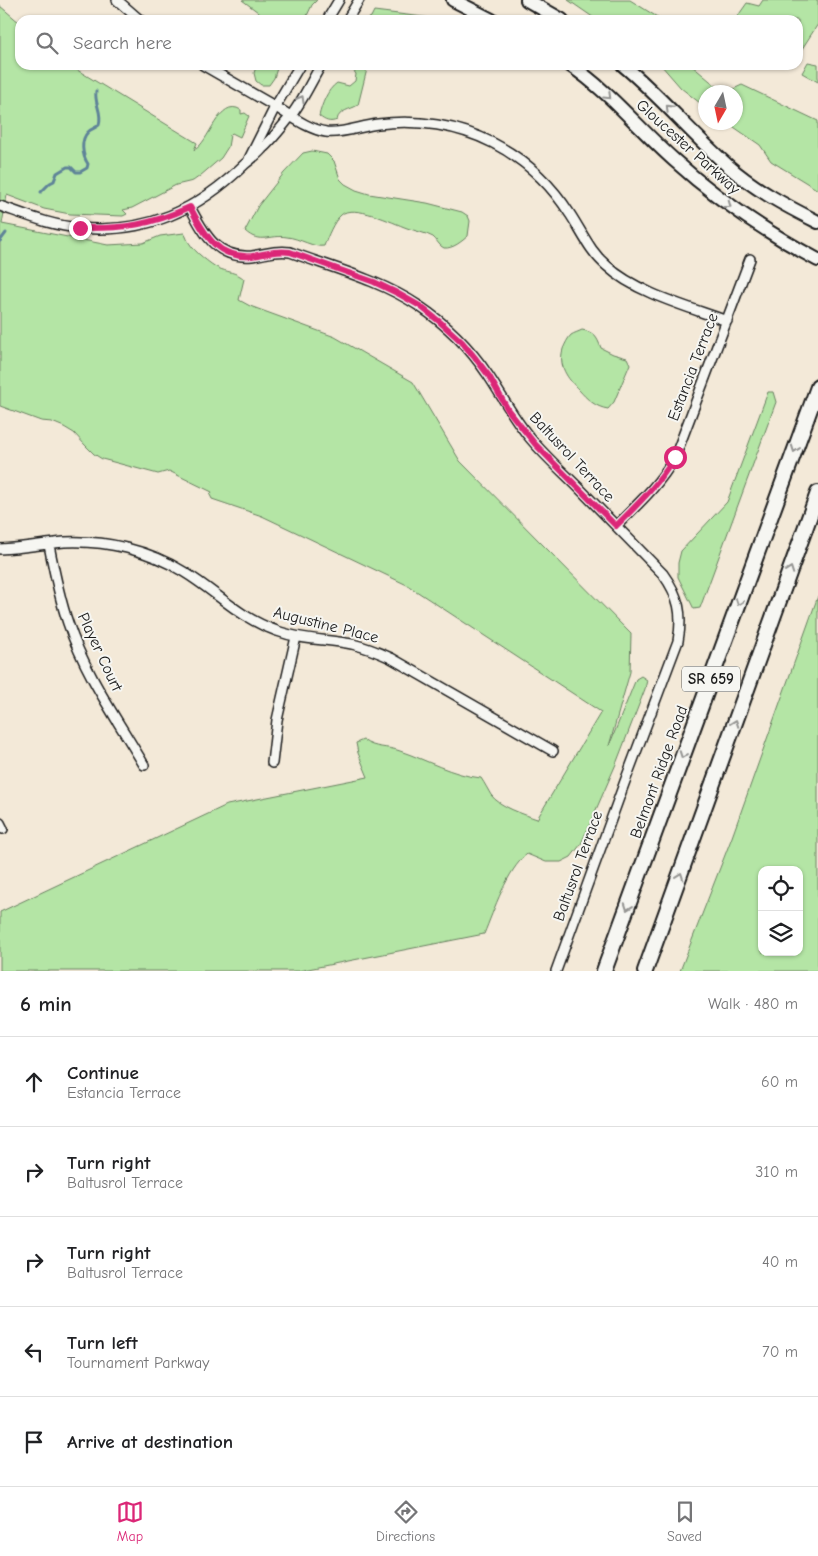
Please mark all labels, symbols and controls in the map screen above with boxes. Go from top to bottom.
search box [15,15,803,70]
icon: search [33,29,61,57]
text: Search here [73,32,172,54]
north arrow [698,85,743,130]
one-way arrow [602,90,611,99]
one-way arrow [294,96,304,105]
street label: Gloucester Parkway [633,96,744,199]
one-way arrow [666,105,675,114]
one-way arrow [722,199,732,208]
route end [69,217,92,240]
street label: Estancia Terrace [664,311,722,423]
street label: Baltusrol Terrace [526,408,618,506]
one-way arrow [791,445,801,453]
route start [664,446,687,469]
one-way arrow [784,566,794,575]
one-way arrow [735,597,745,606]
street label: Augustine Place [272,603,380,647]
street label: Player Court [74,610,126,695]
road number: SR 659 [682,666,740,692]
street label: Belmont Ridge Road [627,703,691,841]
one-way arrow [729,719,739,728]
one-way arrow [679,750,689,758]
street label: Baltusrol Terrace [550,808,606,924]
map controls [758,866,803,956]
button: locate [758,866,803,911]
one-way arrow [674,872,684,881]
one-way arrow [624,903,634,911]
button: layers [758,911,803,956]
text: 6 min [20,992,72,1016]
text: Walk · 480 m [708,995,798,1013]
text: Continue [67,1062,139,1084]
icon: ahead [20,1068,48,1096]
text: 60 m [761,1073,798,1091]
text: Estancia Terrace [67,1084,181,1102]
text: Turn right [67,1152,151,1174]
icon: right [20,1158,48,1186]
text: 310 m [755,1163,798,1181]
text: Baltusrol Terrace [67,1174,183,1192]
text: Turn right [67,1242,151,1264]
icon: right [20,1248,48,1276]
text: 40 m [762,1253,798,1271]
text: Baltusrol Terrace [67,1264,183,1282]
text: Turn left [67,1332,138,1354]
icon: left [20,1338,48,1366]
text: 70 m [762,1343,798,1361]
text: Tournament Parkway [67,1354,209,1372]
icon: arrive [20,1428,48,1456]
text: Arrive at destination [67,1431,233,1453]
tab: Map [116,1498,144,1545]
tab: Directions [376,1498,435,1545]
tab: Saved [667,1498,702,1545]

